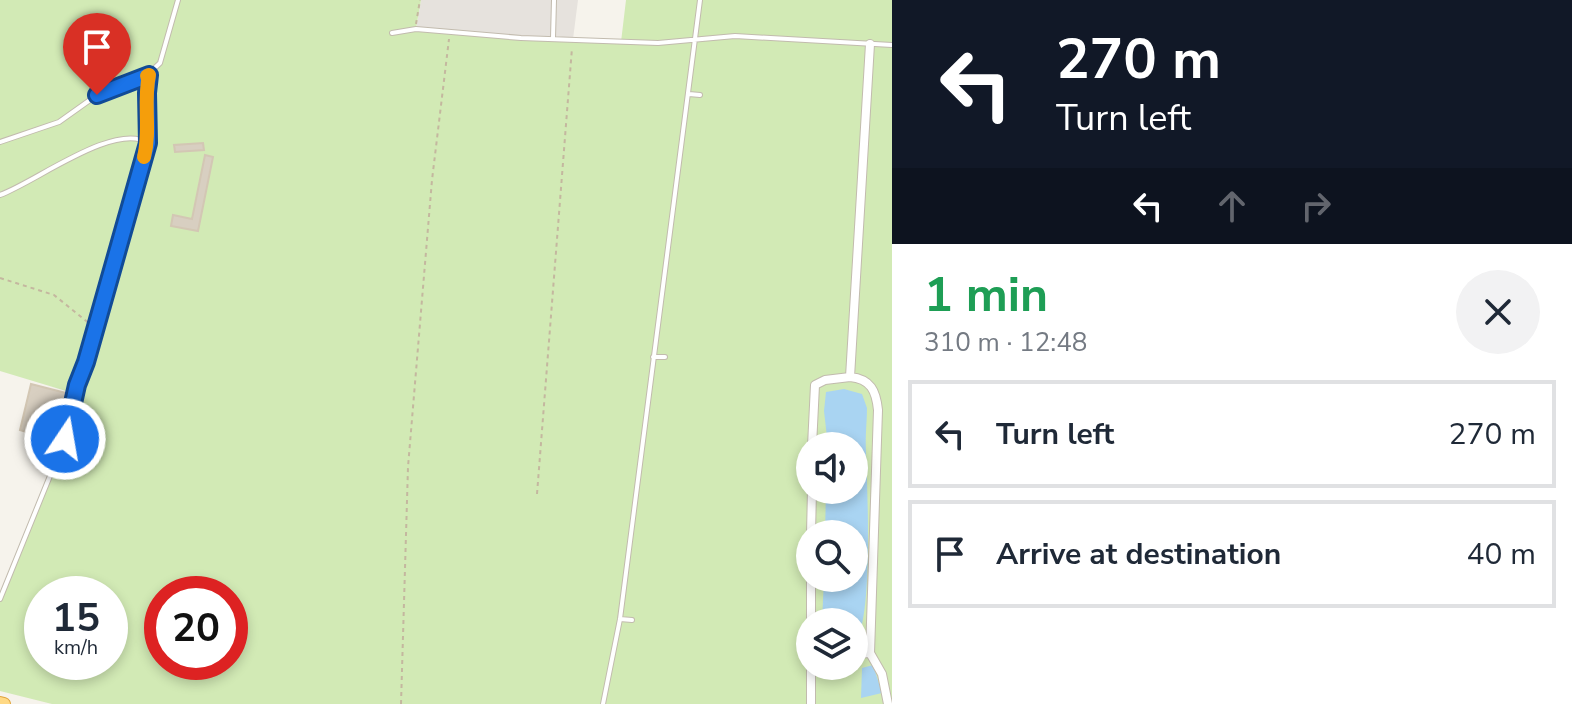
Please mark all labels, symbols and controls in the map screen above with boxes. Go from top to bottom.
pin [63,13,131,95]
text: 270 m [1056,21,1221,98]
icon: arrive [75,25,119,69]
icon: left [924,32,1028,136]
text: Turn left [1056,94,1191,143]
icon: left [1126,184,1170,228]
icon: ahead [1210,184,1254,228]
icon: right [1294,184,1338,228]
text: 1 min [924,262,1048,328]
button: close [1456,270,1540,354]
text: 310 m · 12:48 [924,325,1087,360]
position arrow [23,397,107,481]
icon: left [928,412,972,456]
text: Turn left [996,414,1114,455]
text: 270 m [1449,414,1536,455]
map controls [796,432,868,680]
button: sound [796,432,868,504]
button: search [796,520,868,592]
icon: arrive [928,532,972,576]
text: Arrive at destination [996,534,1281,575]
text: 40 m [1467,534,1536,575]
speed limit sign: 20 [144,576,248,680]
text: 15 [52,591,100,645]
button: layers [796,608,868,680]
text: km/h [54,634,98,661]

